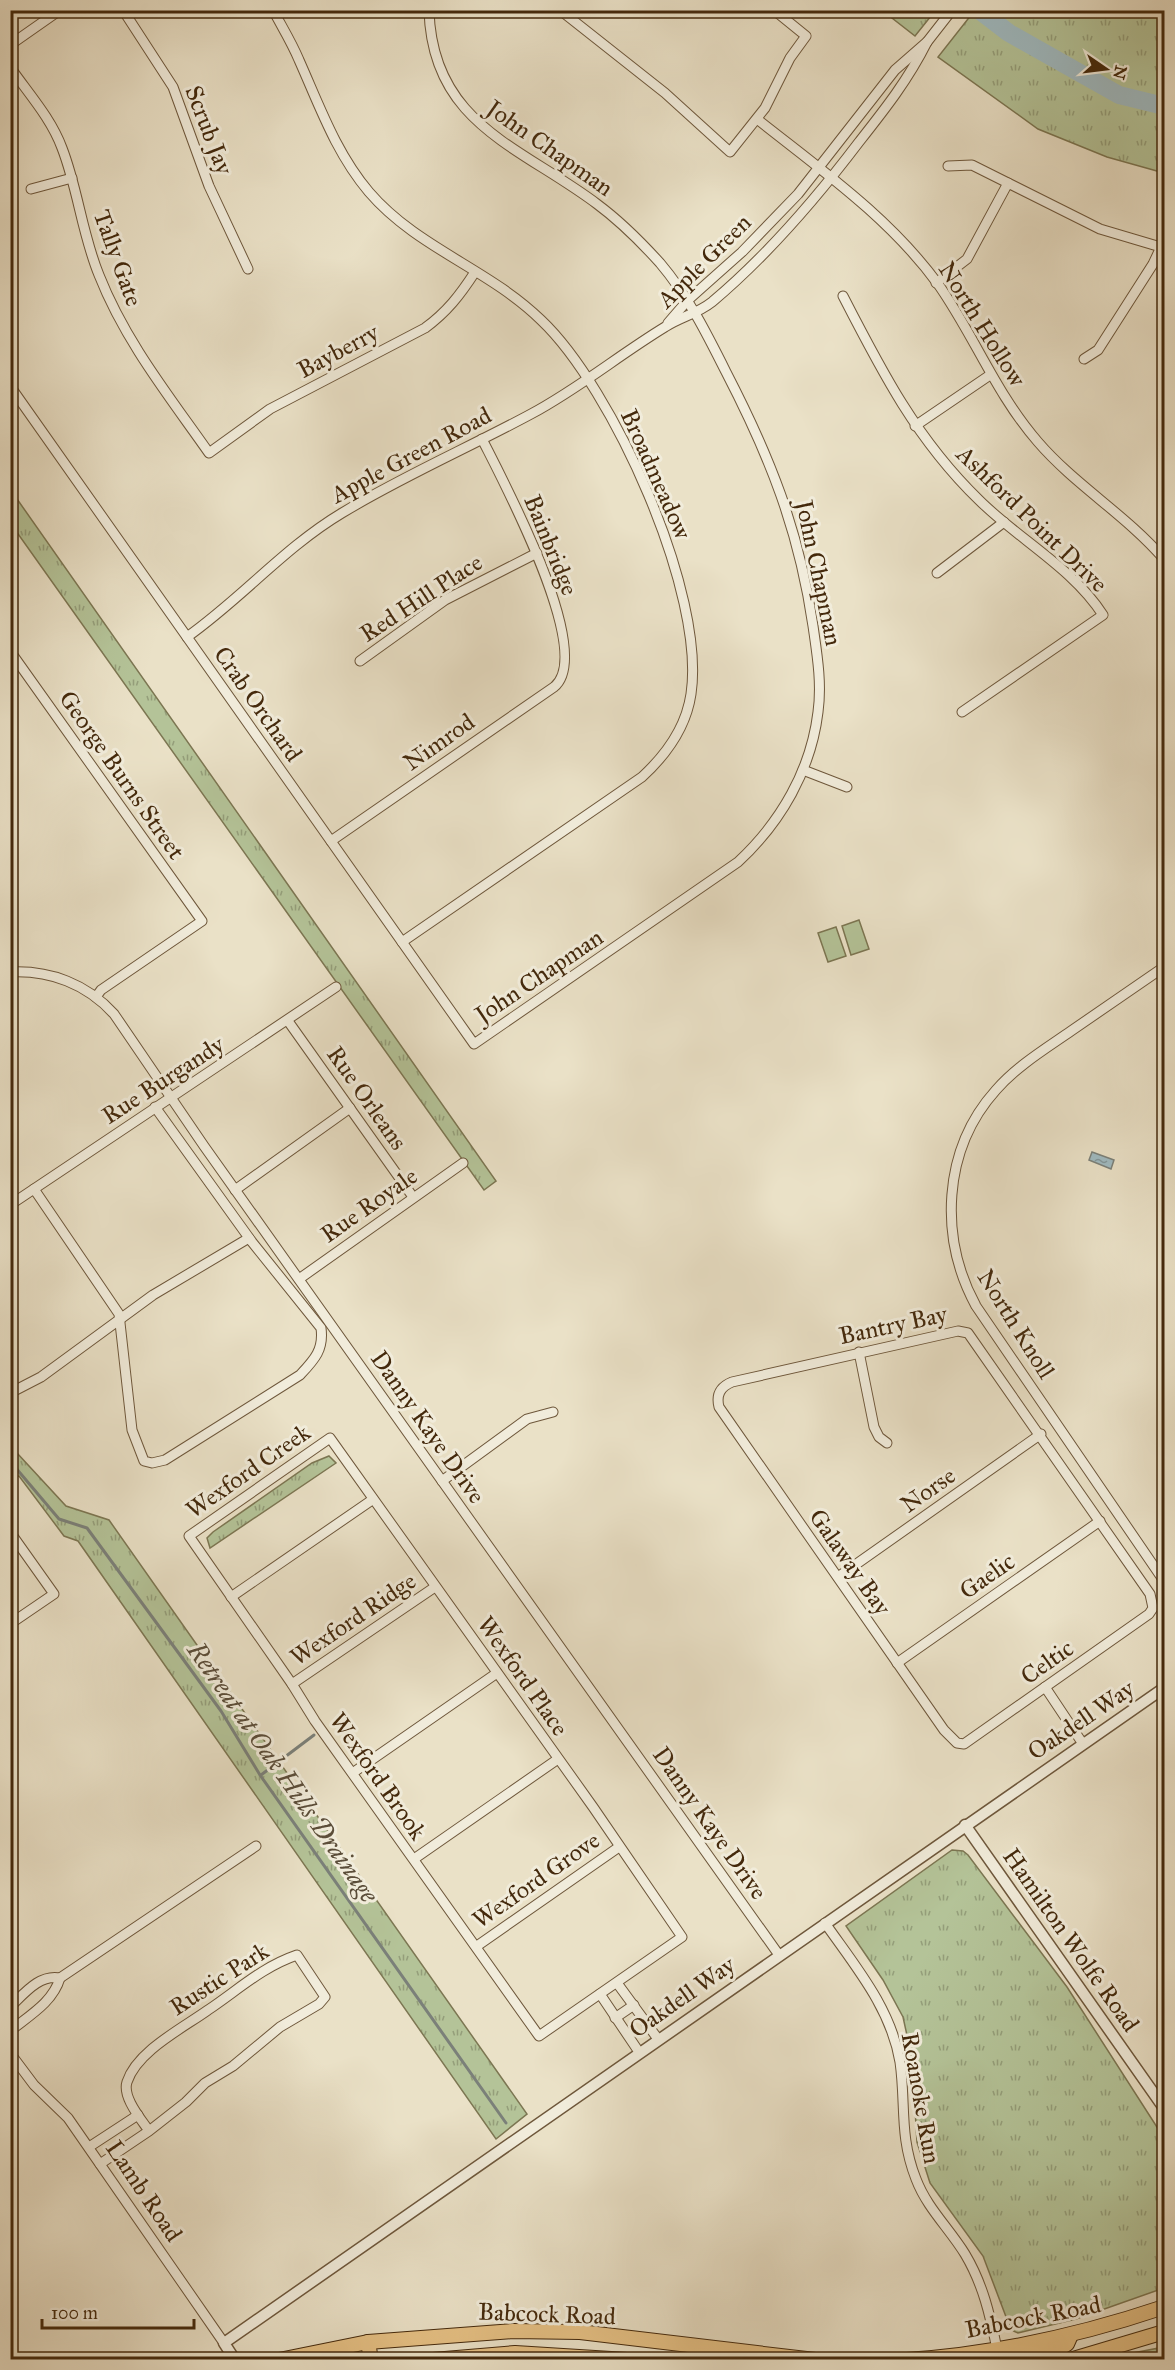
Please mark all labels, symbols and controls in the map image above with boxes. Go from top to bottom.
north arrow [1076,39,1136,99]
text: N [1109,64,1131,82]
street label: Scrub Jay [178,81,240,179]
street label: John Chapman [478,92,619,203]
street label: Tally Gate [87,206,149,310]
street label: Apple Green [650,208,757,315]
street label: North Hollow [932,256,1033,393]
street label: Bayberry [292,317,384,385]
street label: Apple Green Road [325,400,496,510]
street label: Broadmeadow [614,404,699,545]
street label: Ashford Point Drive [949,439,1114,599]
street label: Bainbridge [517,490,585,600]
street label: John Chapman [788,495,849,648]
street label: Red Hill Place [354,547,488,649]
street label: Crab Orchard [207,640,309,768]
street label: George Burns Street [53,685,192,866]
street label: Nimrod [398,707,480,777]
street label: John Chapman [467,922,609,1031]
street label: Rue Burgandy [96,1029,230,1131]
street label: Rue Orleans [320,1040,414,1156]
street label: Rue Royale [315,1161,423,1249]
street label: North Knoll [971,1264,1062,1385]
street label: Bantry Bay [836,1299,951,1351]
street label: Danny Kaye Drive [364,1345,492,1509]
street label: Wexford Creek [180,1417,317,1525]
street label: Norse [895,1461,961,1519]
street label: Galaway Bay [802,1503,898,1622]
street label: Gaelic [953,1546,1021,1606]
street label: Wexford Ridge [284,1566,422,1672]
street label: Wexford Place [471,1610,575,1742]
street label: Celtic [1015,1633,1079,1691]
water label: Retreat at Oak Hills Drainage [180,1635,386,1910]
street label: Oakdell Way [1022,1673,1141,1767]
street label: Wexford Brook [323,1706,433,1846]
street label: Danny Kaye Drive [646,1741,774,1905]
street label: Wexford Grove [467,1825,605,1935]
street label: Hamilton Wolfe Road [996,1842,1146,2038]
street label: Rustic Park [164,1935,275,2022]
street label: Oakdell Way [623,1949,741,2044]
street label: Roanoke Run [895,2030,947,2166]
street label: Lamb Road [99,2135,189,2247]
street label: Babcock Road [963,2289,1103,2345]
scale bar [42,2292,194,2330]
street label: Babcock Road [478,2297,616,2331]
text: 100 m [51,2302,98,2324]

